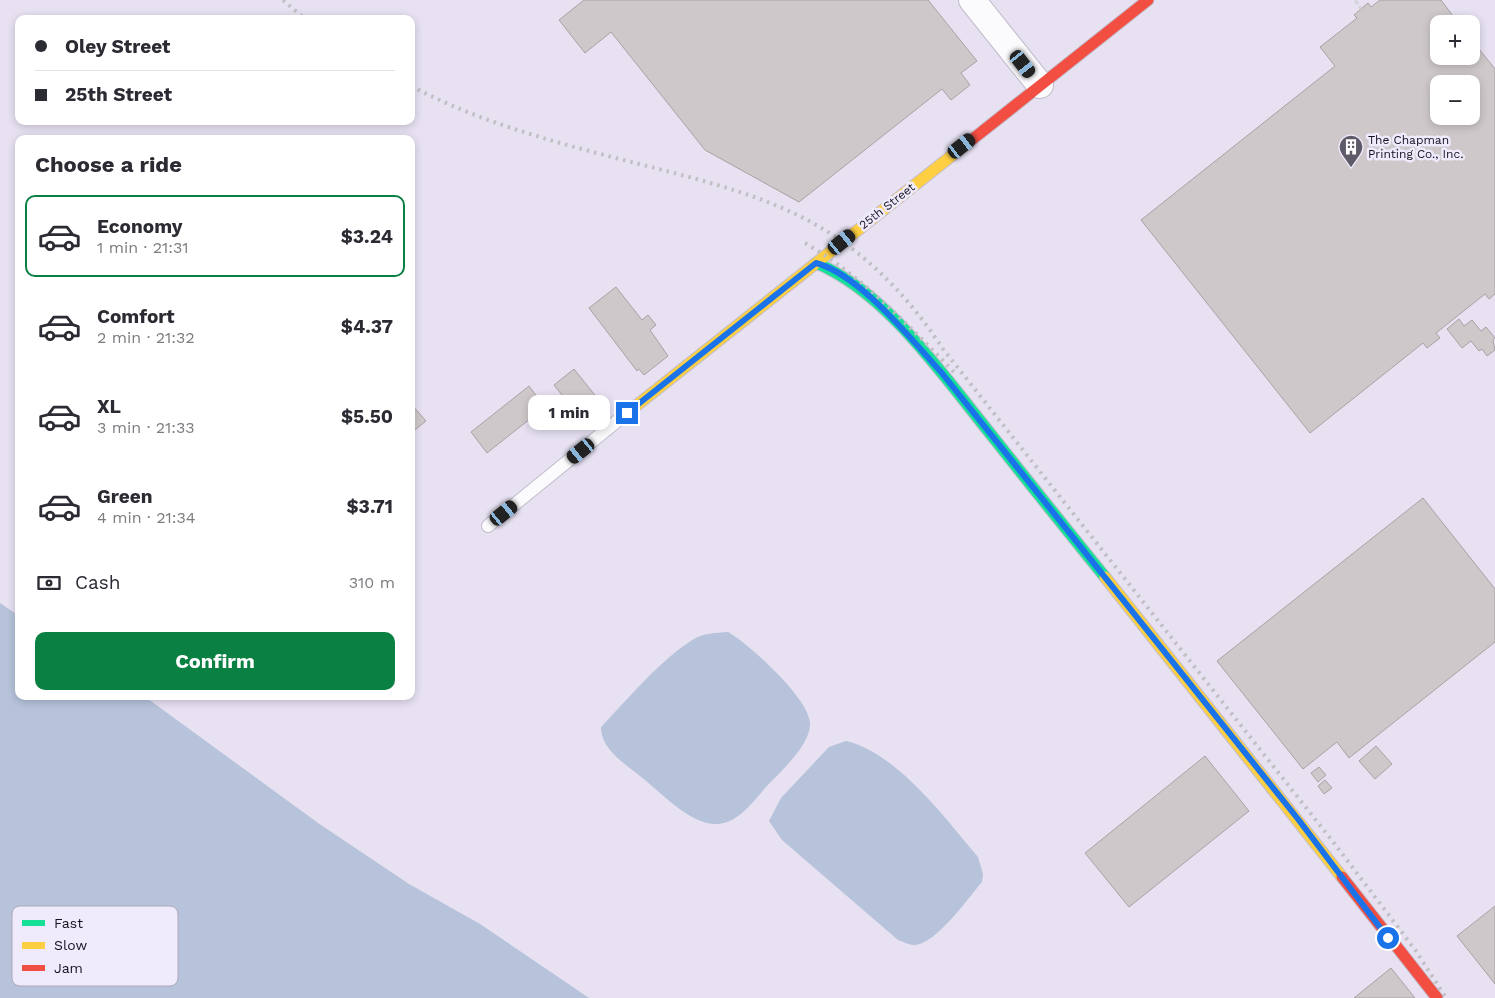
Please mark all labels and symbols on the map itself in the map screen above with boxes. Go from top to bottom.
car [1007,48,1038,80]
car [945,131,978,161]
place label: The Chapman Printing Co., Inc. [1368,133,1463,161]
building icon: The Chapman Printing Co., Inc. [1338,134,1364,168]
street label: 25th Street [856,180,918,232]
car [825,227,858,257]
callout: 1 min [527,396,610,430]
route end [616,402,638,424]
car [564,436,597,466]
car [487,498,520,528]
legend [12,906,178,986]
text: Fast [54,915,83,931]
route start [1377,927,1399,949]
text: Slow [54,937,87,953]
text: Jam [54,960,83,976]

